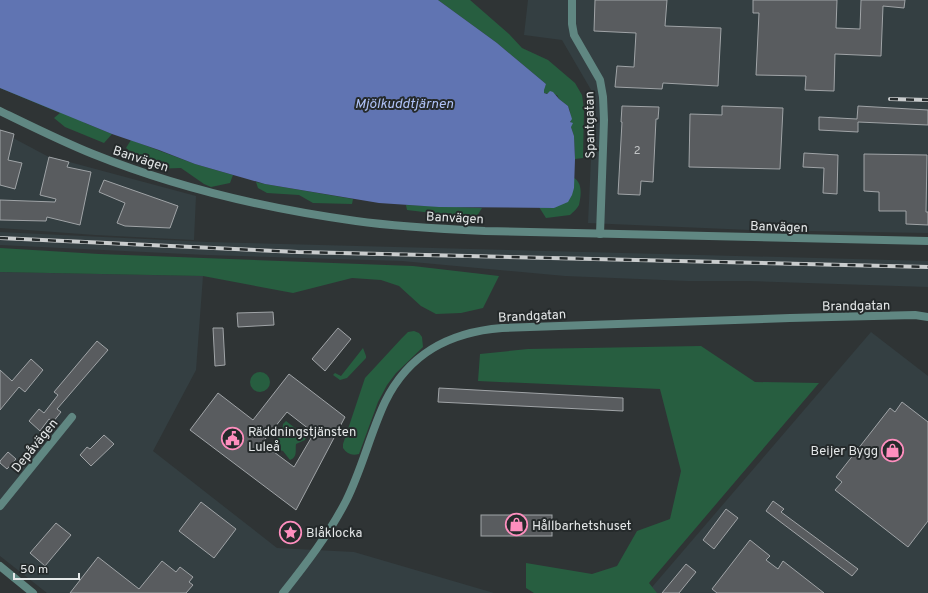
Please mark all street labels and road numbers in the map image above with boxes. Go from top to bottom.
street label: Spantgatan [582,91,600,159]
street label: Banvägen [110,143,170,176]
street label: Banvägen [426,209,484,229]
street label: Banvägen [750,219,808,237]
street label: Brandgatan [822,298,890,316]
street label: Brandgatan [498,307,567,327]
street label: Depåvägen [9,416,62,476]

